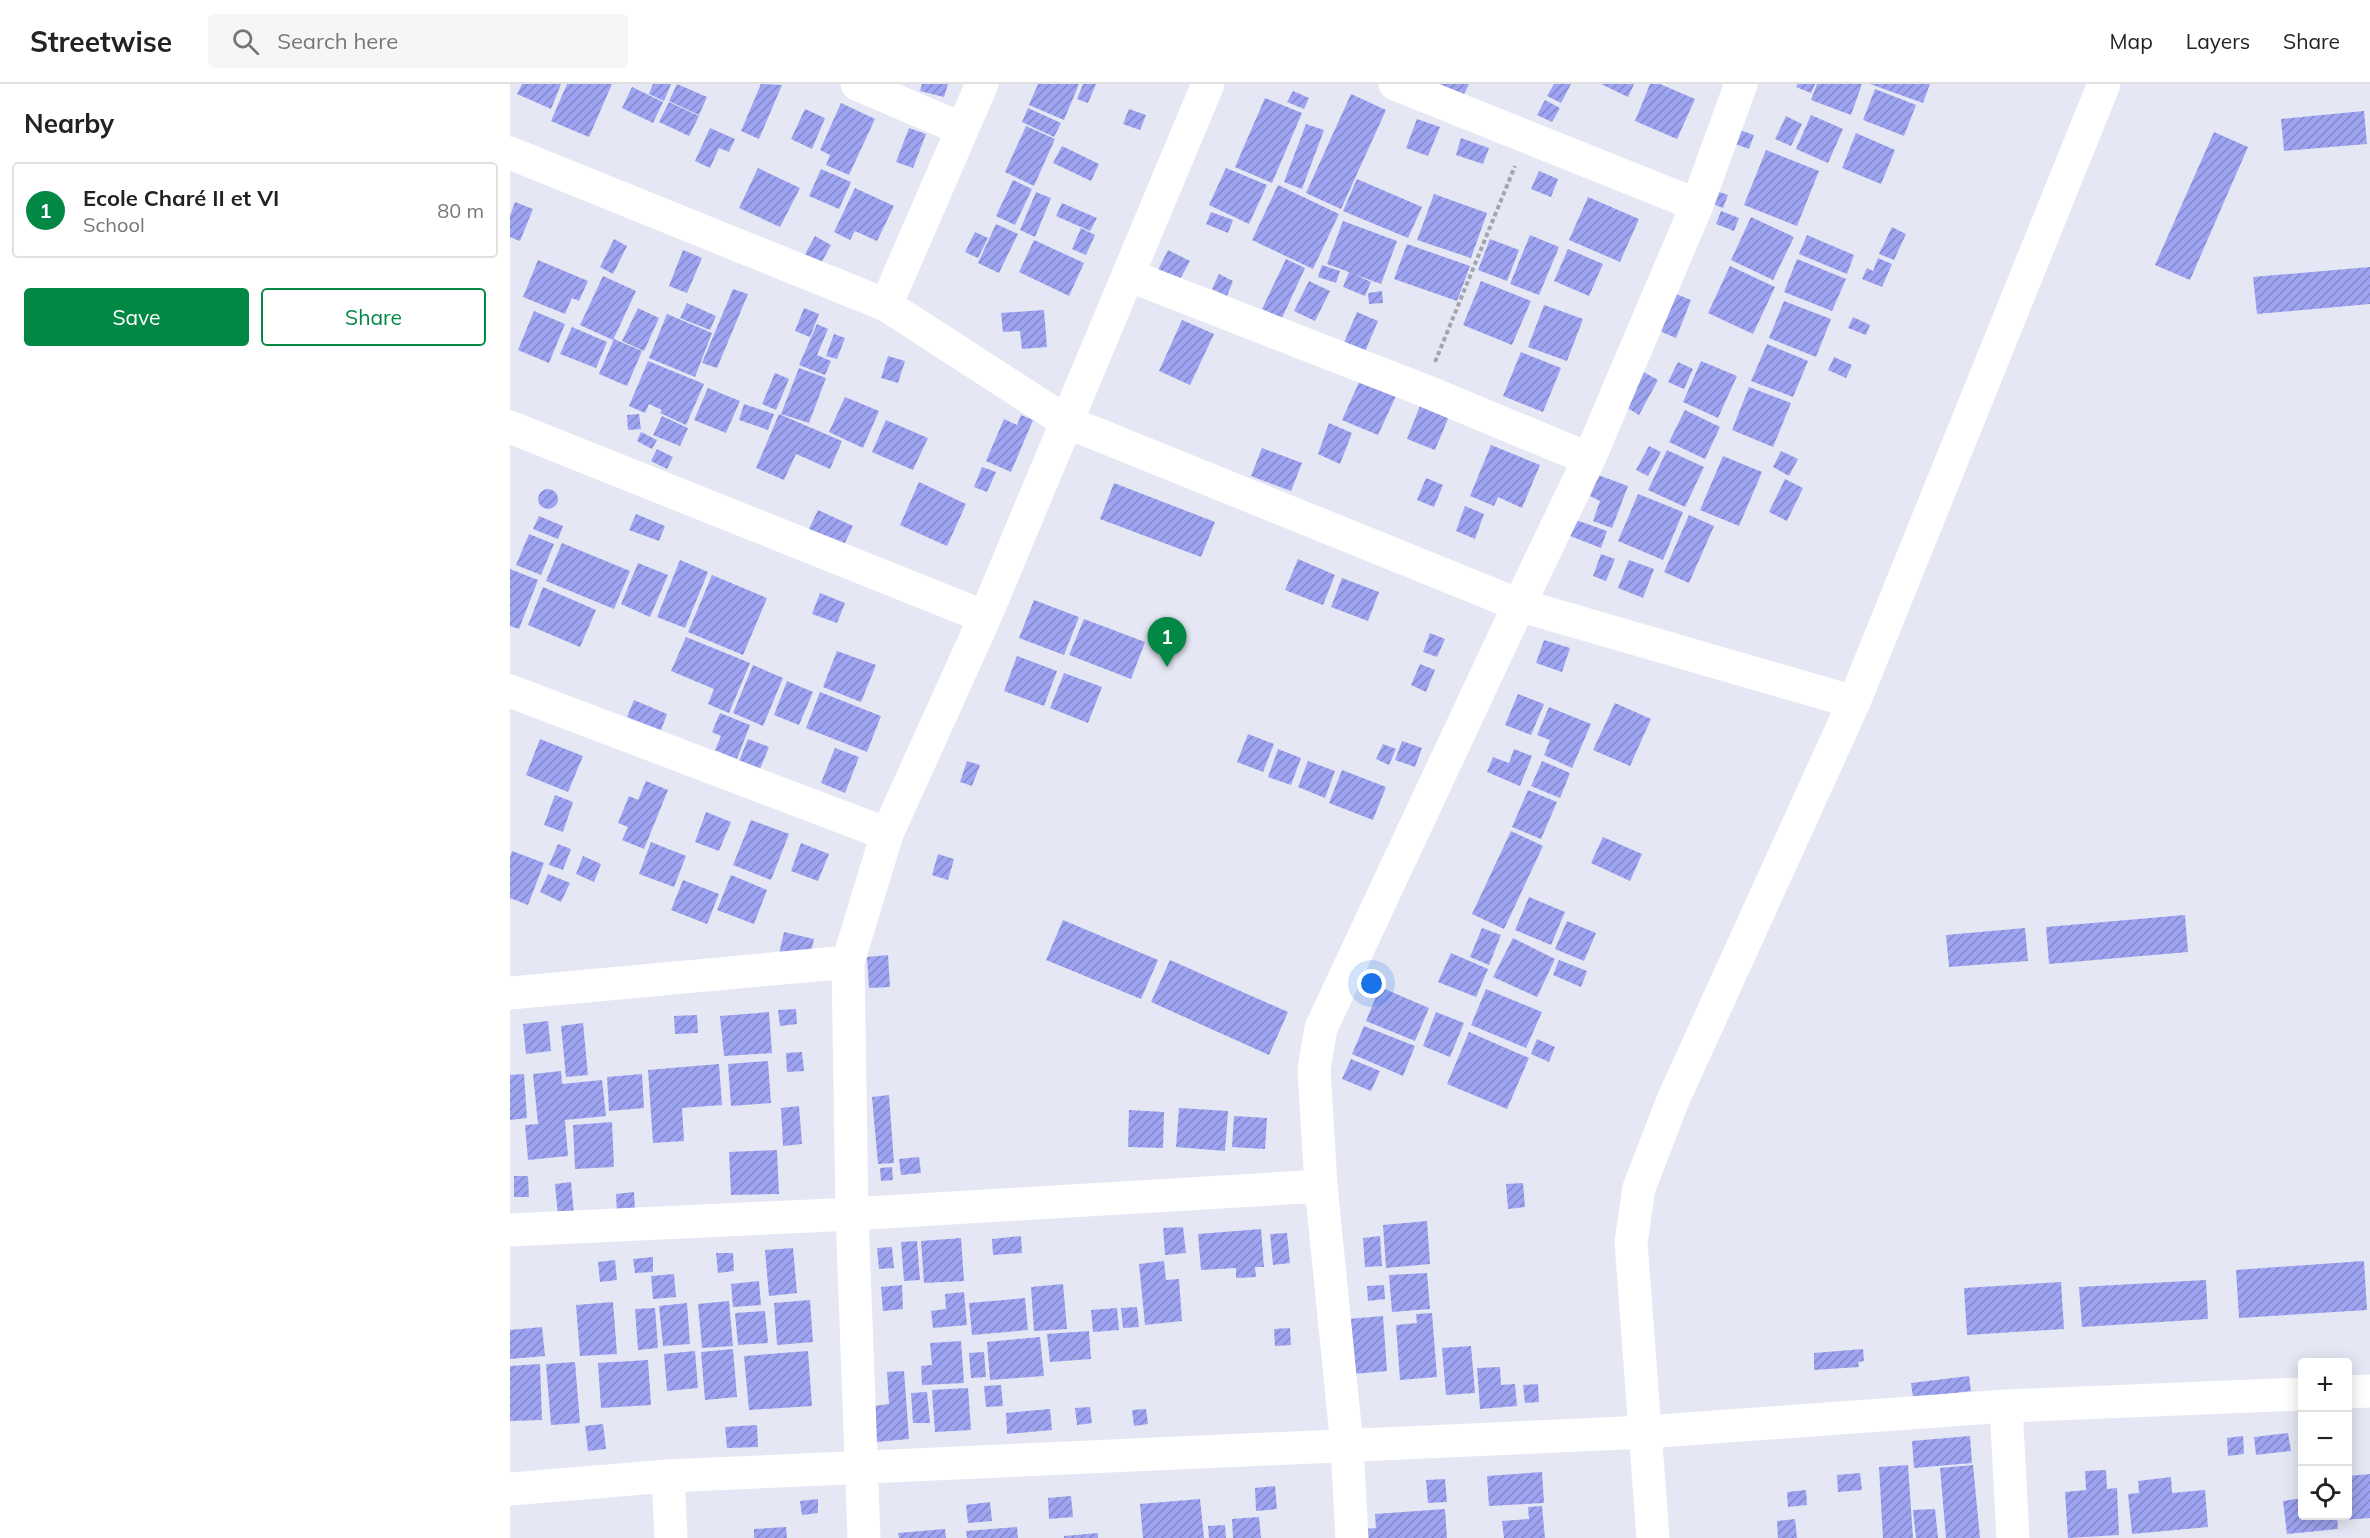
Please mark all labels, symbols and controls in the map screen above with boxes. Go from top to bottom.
search box [208,14,628,68]
text: Streetwise [30,24,172,59]
icon: search [229,25,262,58]
text: Search here [277,27,398,55]
text: Map [2110,28,2153,54]
text: Layers [2186,28,2250,54]
text: Share [2283,28,2340,54]
text: Nearby [24,107,114,140]
text: Ecole Charé II et VI [83,184,279,212]
text: 1 [40,198,52,223]
text: 80 m [437,198,484,223]
text: School [83,212,145,237]
button: Save [24,288,249,346]
button: Share [261,288,486,346]
pin: 1 [1148,618,1186,667]
your location [1357,969,1386,998]
map controls [2298,1358,2352,1520]
button: + [2298,1358,2352,1412]
button: − [2298,1412,2352,1466]
button: locate [2298,1466,2352,1520]

